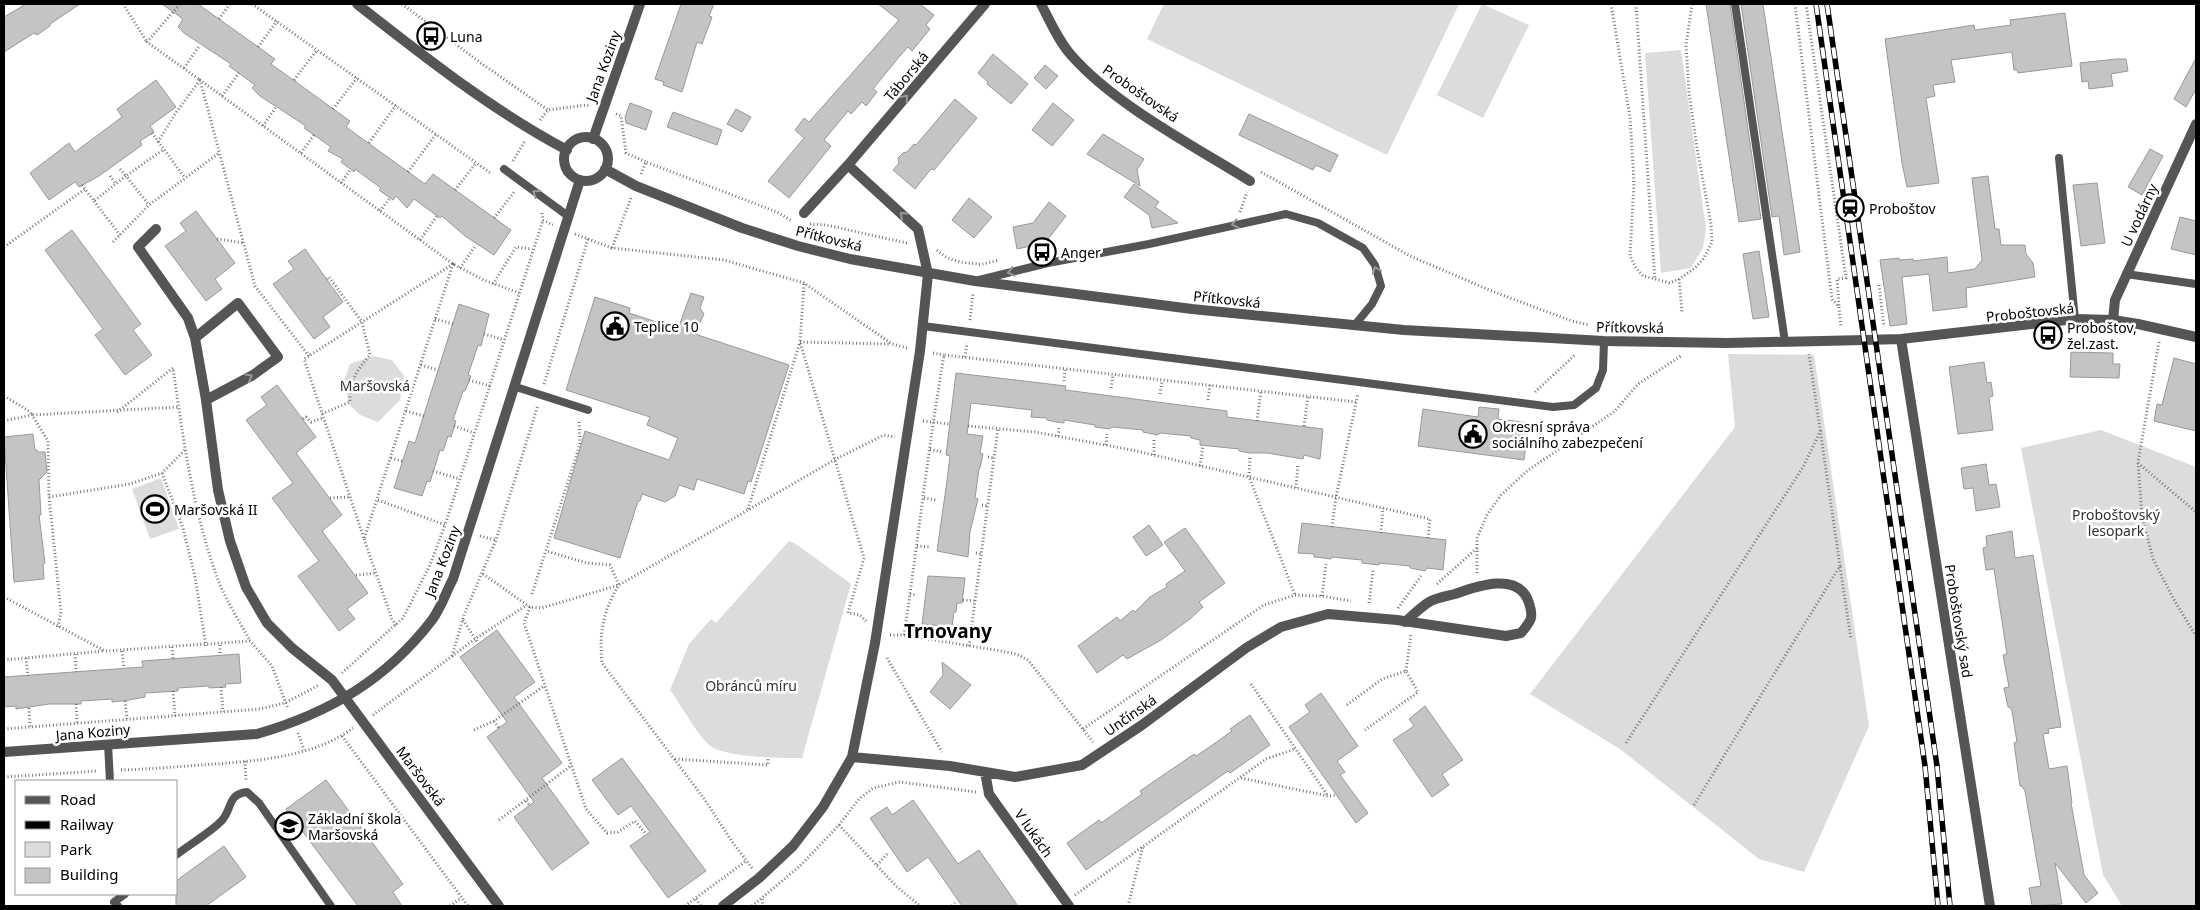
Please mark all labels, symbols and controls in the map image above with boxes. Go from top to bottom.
bus stop icon: Luna [416,21,446,51]
place label: Luna [450,27,483,46]
street label: Jana Koziny [581,27,625,106]
street label: Táborská [880,47,932,105]
street label: Proboštovská [1099,60,1183,126]
one-way arrow [899,95,908,104]
street label: U vodárny [2116,180,2162,250]
one-way arrow [532,190,542,199]
station icon: Proboštov [1835,193,1865,223]
place label: Proboštov [1869,199,1936,218]
one-way arrow [900,212,909,221]
one-way arrow [1231,218,1239,229]
street label: Přítkovská [794,221,864,255]
bus stop icon: Anger [1027,237,1057,267]
place label: Anger [1061,243,1101,262]
one-way arrow [1007,266,1016,277]
one-way arrow [1372,266,1382,275]
street label: Přítkovská [1192,286,1262,312]
street label: Proboštovská [1985,298,2075,326]
public building icon: Teplice 10 [600,311,630,341]
place label: Teplice 10 [634,317,699,336]
street label: Přítkovská [1596,317,1664,337]
place label: Proboštov, žel.zast. [2067,318,2137,353]
bus stop icon: Proboštov, žel.zast. [2033,320,2063,350]
one-way arrow [244,373,253,383]
park label: Maršovská [340,376,410,395]
place label: Okresní správa sociálního zabezpečení [1492,417,1643,452]
public building icon: Okresní správa sociálního zabezpečení [1458,419,1488,449]
sports icon: Maršovská II [140,494,170,524]
place label: Maršovská II [174,500,258,519]
park label: Proboštovský lesopark [2072,505,2161,540]
street label: Jana Koziny [419,522,465,601]
street label: Proboštovský sad [1941,563,1977,679]
district label: Trnovany [904,618,992,644]
park label: Obránců míru [705,676,797,695]
street label: Unčínská [1100,690,1160,740]
street label: Jana Koziny [53,719,132,745]
street label: Maršovská [392,742,450,810]
legend [15,780,178,895]
text: Road [60,789,96,809]
street label: V lukách [1010,805,1058,861]
place label: Základní škola Maršovská [308,809,401,844]
school or university icon: Základní škola Maršovská [274,811,304,841]
text: Railway [60,814,114,834]
text: Park [60,839,92,859]
text: Building [60,864,118,884]

